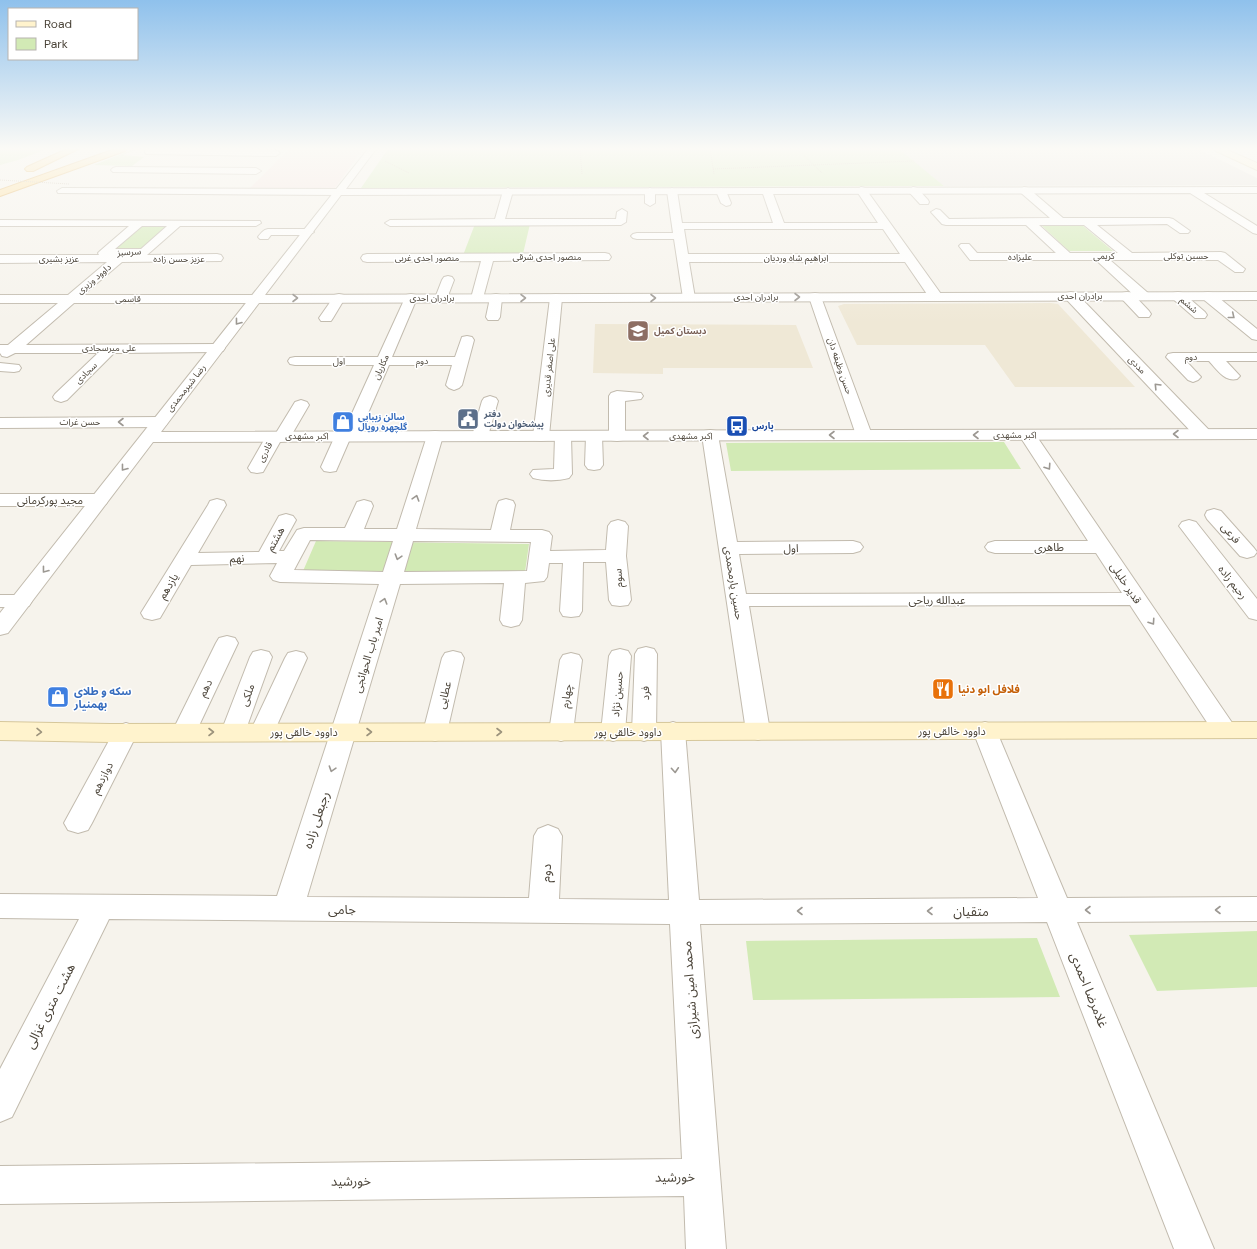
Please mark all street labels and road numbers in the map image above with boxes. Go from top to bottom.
street label: سرسبز [116,245,141,259]
street label: کریمی [1093,250,1115,262]
street label: حسین توکلی [1163,250,1209,262]
street label: منصور احدی شرقی [513,251,582,263]
street label: علیزاده [1008,251,1032,263]
street label: منصور احدی غربی [395,252,460,264]
street label: ابراهیم شاه وردیان [764,252,828,265]
street label: عزیز بشیری [39,253,80,265]
street label: عزیز حسن زاده [153,253,205,265]
street label: داوود وزیری [74,261,114,297]
street label: برادران احدی [1057,290,1103,302]
street label: برادران احدی [733,291,779,303]
street label: برادران احدی [409,292,455,304]
street label: قاسمی [115,293,141,305]
street label: ششم [1177,294,1200,317]
street label: حسن وظیفه دان [825,336,855,396]
street label: علی اصغر قدیری [540,337,558,397]
street label: علی میرسجادی [82,342,137,354]
street label: دوم [1185,351,1197,364]
street label: مکاریان [370,352,392,382]
street label: مددی [1126,353,1149,377]
street label: اول [333,355,345,367]
street label: دوم [416,355,428,368]
street label: سجادی [72,359,100,387]
street label: رضا شیرمحمدی [164,362,208,414]
street label: حسن غرات [60,416,100,428]
street label: اکبر مشهدی [993,429,1037,441]
street label: اکبر مشهدی [285,430,329,442]
street label: اکبر مشهدی [669,430,713,442]
street label: قادری [255,440,275,464]
street label: مجید پورکرمانی [17,493,83,508]
street label: فرعی [1218,520,1244,546]
street label: هشتم [263,524,289,555]
street label: طاهری [1034,540,1064,554]
street label: اول [783,541,799,555]
street label: حسین یارمحمدی [721,545,747,621]
street label: نهم [230,551,245,567]
street label: قدیر خلیلی [1107,560,1145,606]
street label: رحیم زاده [1214,562,1251,603]
street label: سوم [610,567,627,588]
street label: یازدهم [155,570,183,603]
street label: عبدالله ریاحی [909,593,966,607]
street label: امیر باب الحوائجی [350,616,386,694]
street label: حسین نژاد [608,670,626,717]
street label: دهم [195,677,217,700]
street label: عطایی [434,679,454,710]
street label: ملکی [237,682,258,708]
street label: چهارم [557,683,576,709]
street label: فرد [638,686,652,700]
street label: داوود خالقی پور [917,724,986,739]
street label: داوود خالقی پور [269,725,338,740]
street label: داوود خالقی پور [593,725,662,740]
street label: دوازدهم [88,760,118,797]
street label: رجبعلی زاده [299,789,333,851]
street label: دوم [537,863,556,883]
street label: جامی [328,901,356,918]
street label: متقیان [953,903,989,920]
street label: محمد امین شیرازی [678,940,702,1040]
street label: غلامرضا احمدی [1066,950,1112,1031]
street label: هشت متری غزالی [21,960,79,1052]
street label: خورشید [655,1168,696,1186]
street label: خورشید [331,1172,372,1190]

